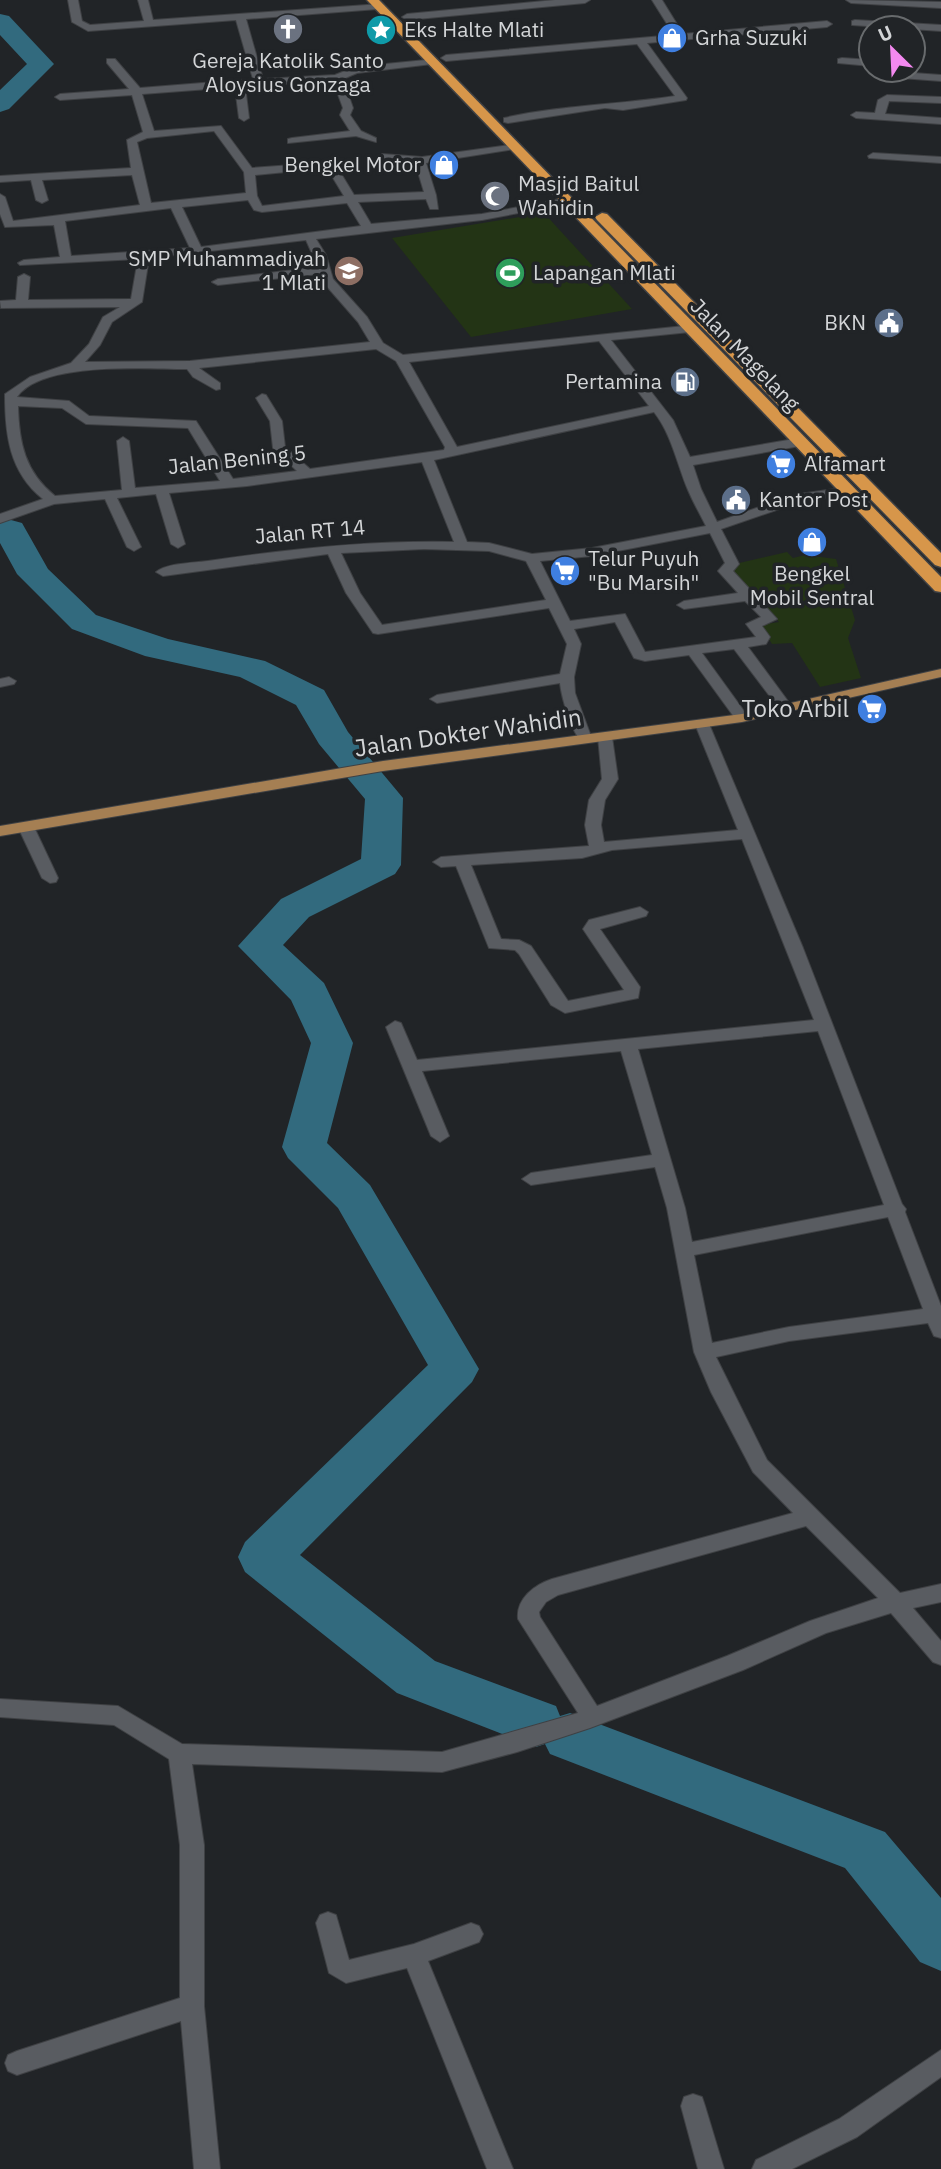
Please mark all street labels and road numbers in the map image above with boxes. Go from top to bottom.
street label: Jalan Magelang [685,292,807,417]
street label: Jalan Bening 5 [166,438,307,480]
street label: Jalan RT 14 [253,512,366,550]
street label: Jalan Dokter Wahidin [352,700,583,764]

